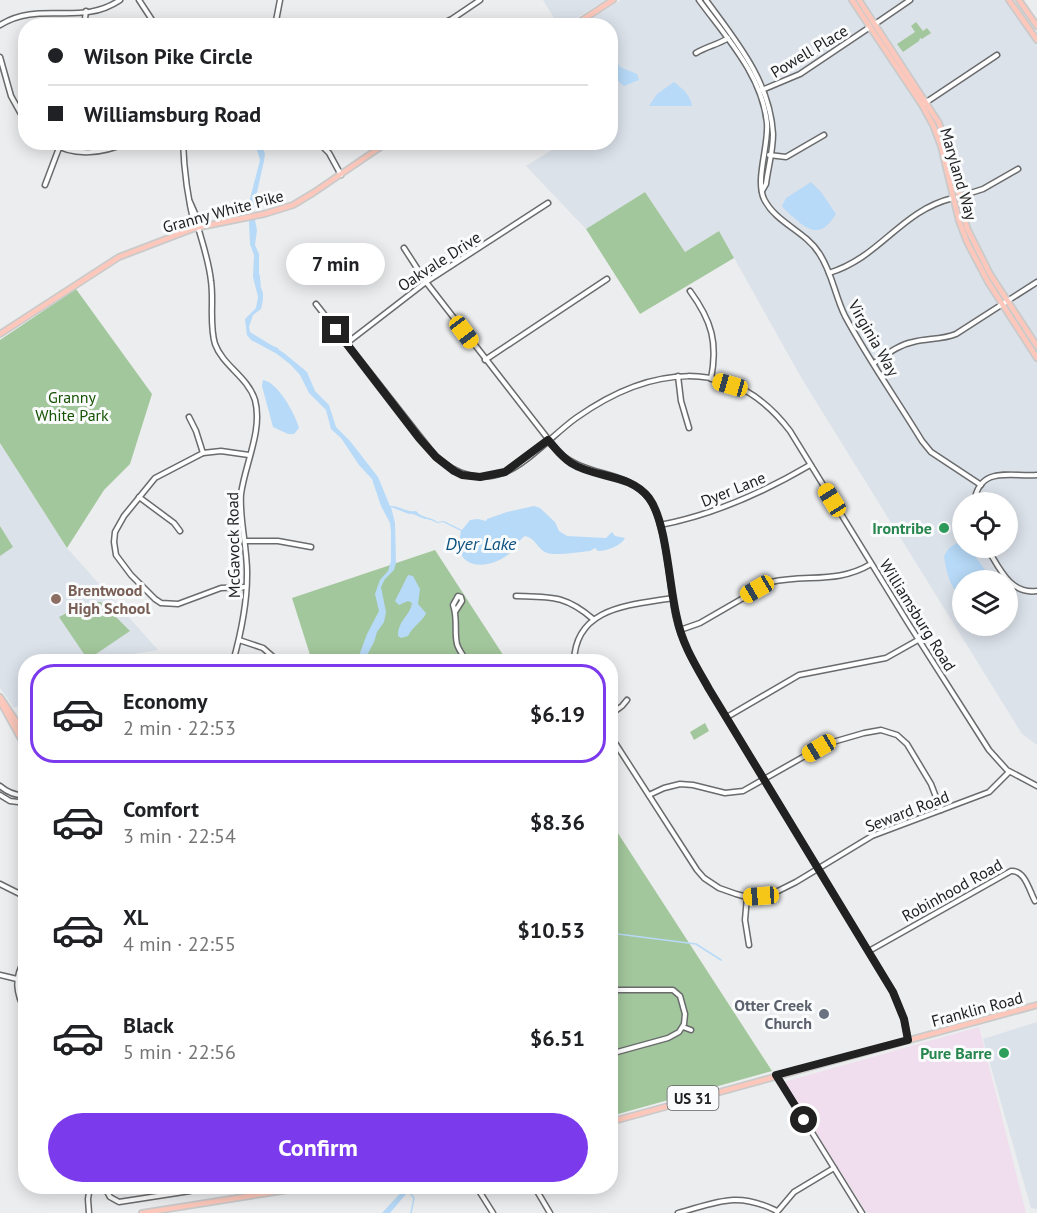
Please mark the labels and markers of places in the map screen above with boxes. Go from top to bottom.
place label: Irontribe [872,518,932,538]
marker: Irontribe [937,521,951,535]
place label: Brentwood High School [68,580,150,618]
marker: Brentwood High School [49,592,63,606]
place label: Otter Creek Church [734,995,812,1033]
marker: Otter Creek Church [817,1007,831,1021]
place label: Pure Barre [920,1043,992,1063]
marker: Pure Barre [997,1046,1011,1060]

